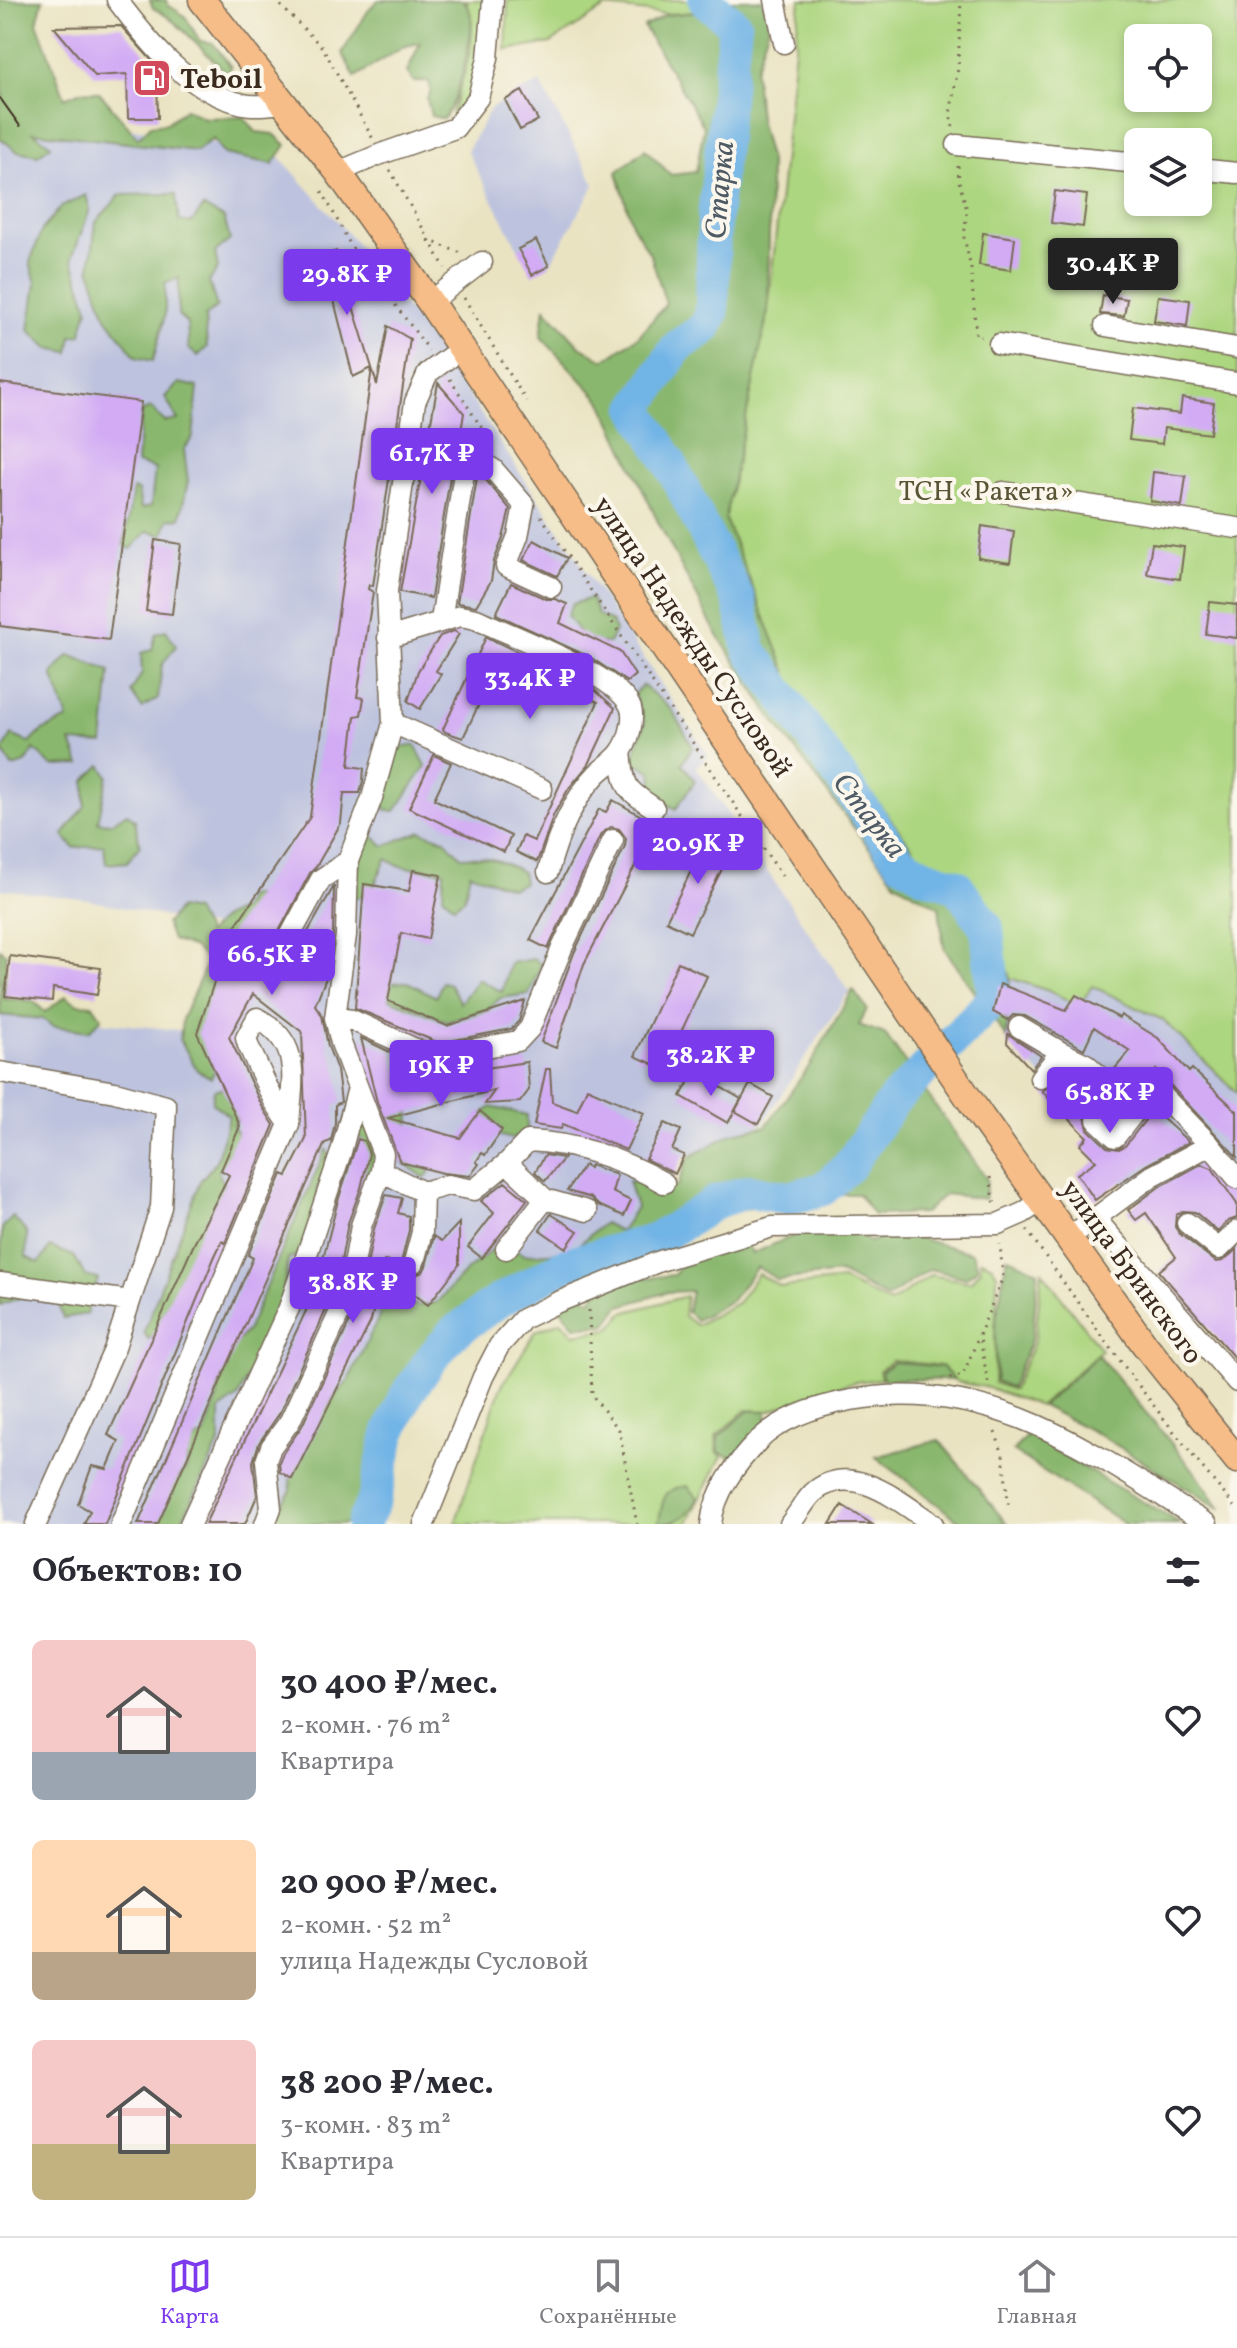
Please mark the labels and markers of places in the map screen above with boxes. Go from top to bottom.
fuel station icon: Teboil [131,57,173,99]
place label: Teboil [180,61,262,100]
pin: 30.4K ₽ [1039,238,1187,306]
pin: 29.8K ₽ [273,249,421,317]
pin: 61.7K ₽ [358,428,506,496]
pin: 33.4K ₽ [456,653,604,721]
pin: 20.9K ₽ [624,818,772,886]
pin: 66.5K ₽ [198,929,346,997]
pin: 38.2K ₽ [637,1030,785,1098]
pin: 19K ₽ [385,1040,497,1108]
pin: 65.8K ₽ [1036,1067,1184,1135]
pin: 38.8K ₽ [279,1257,427,1325]

